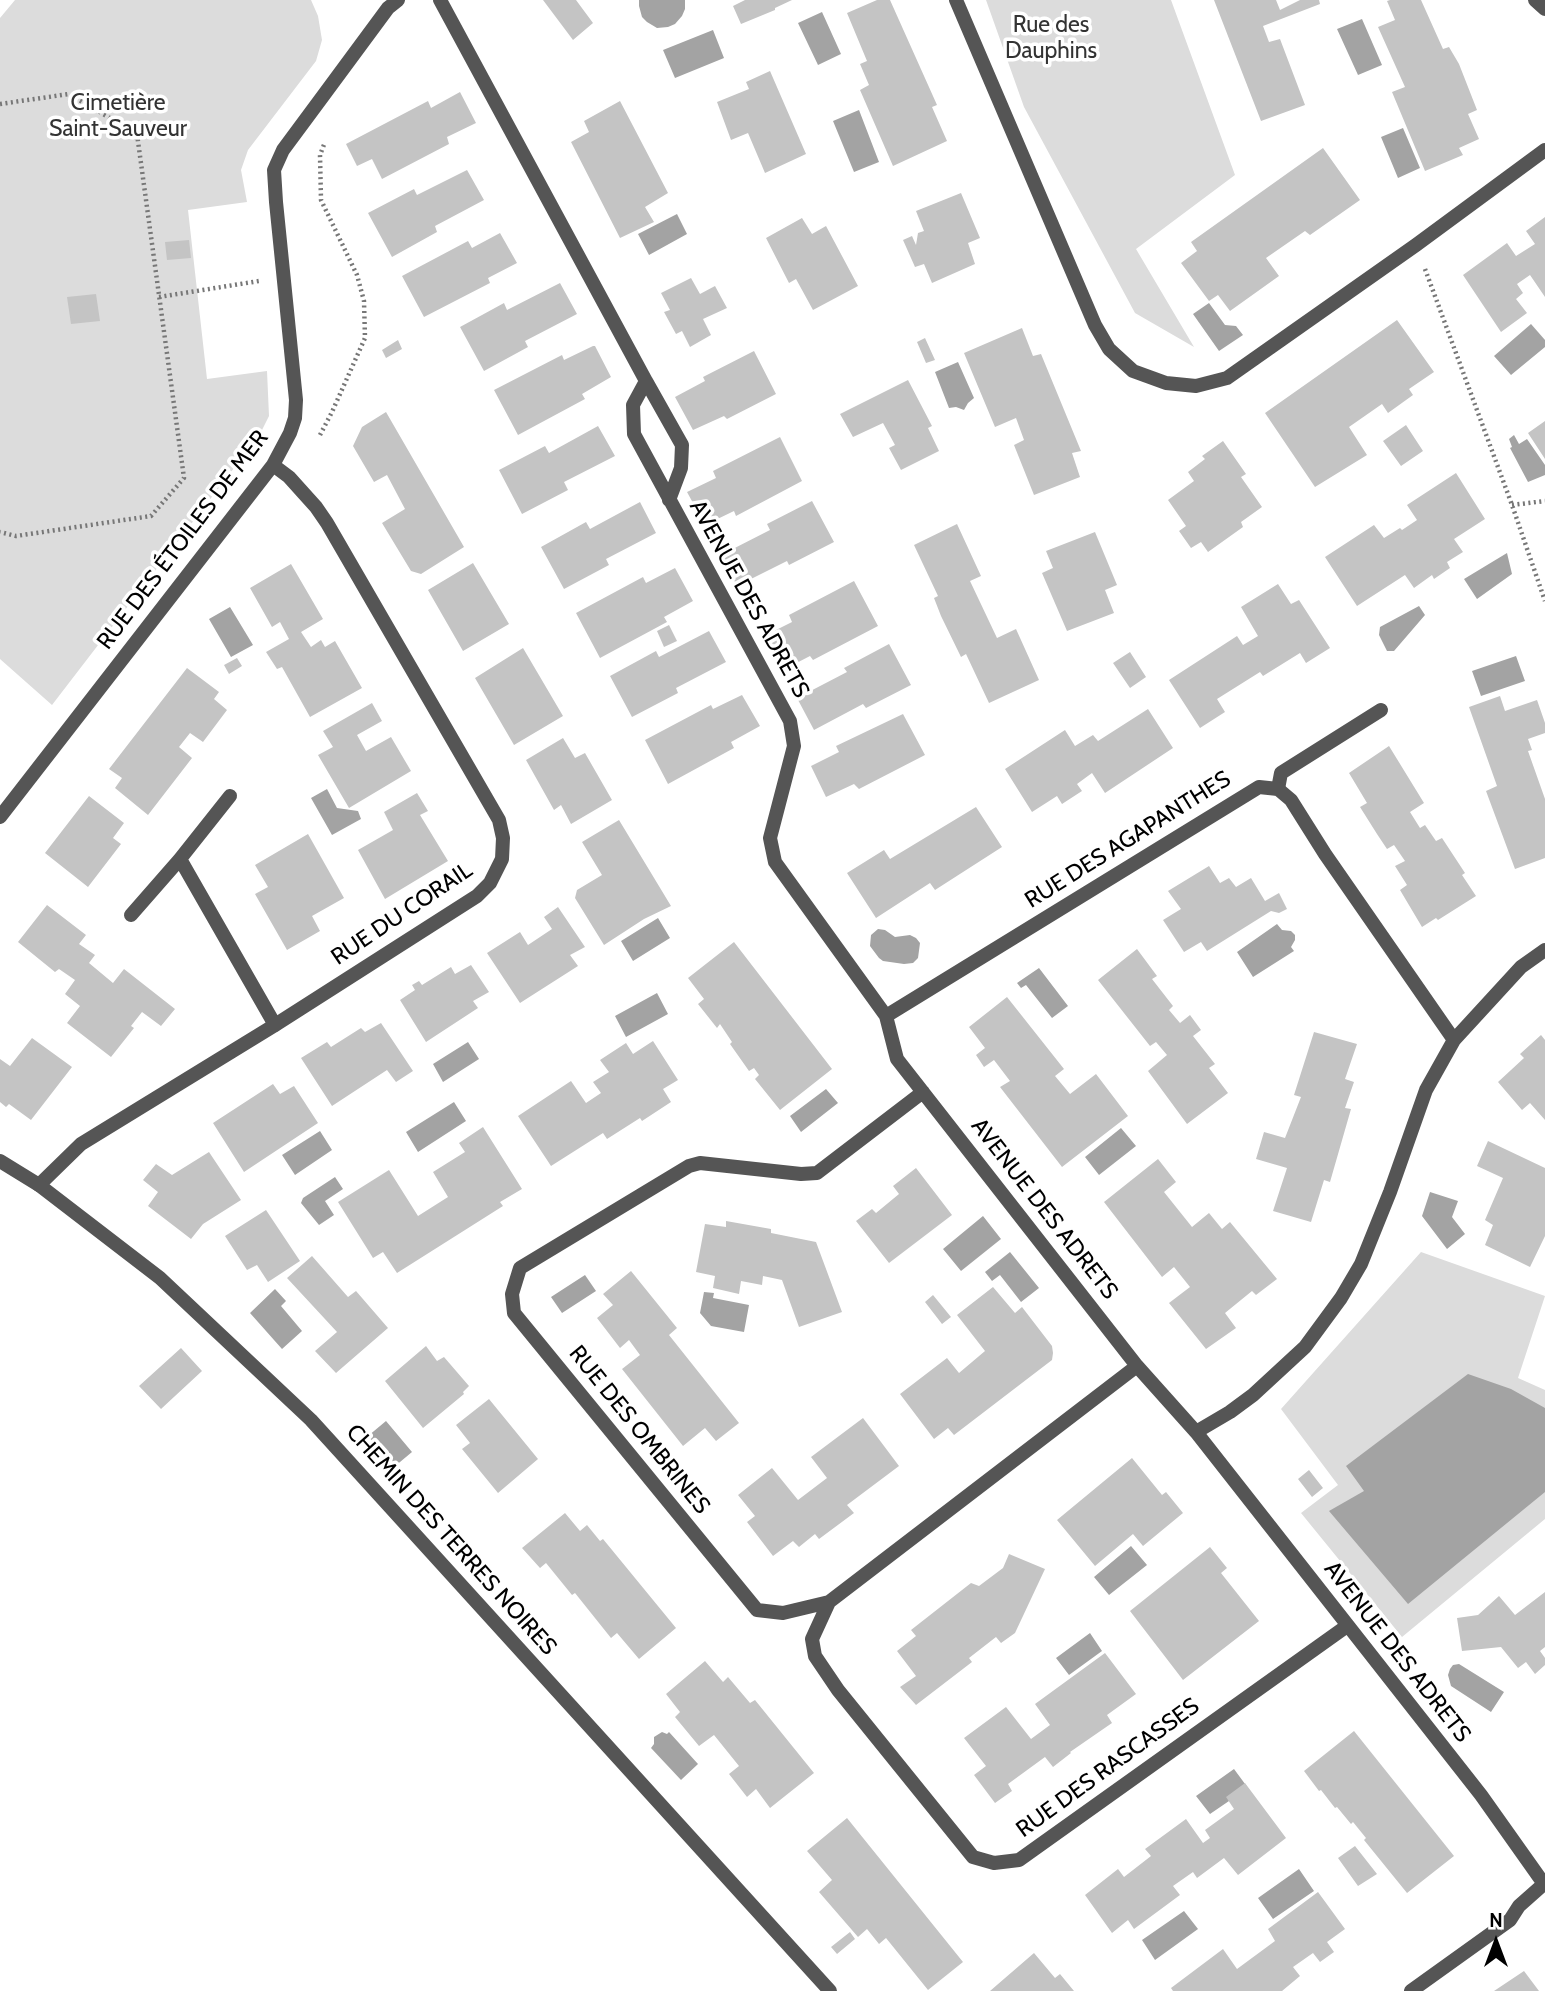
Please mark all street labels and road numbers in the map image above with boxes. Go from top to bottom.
street label: RUE DES ÉTOILES DE MER [92,425,274,655]
street label: AVENUE DES ADRETS [683,495,815,703]
street label: RUE DES AGAPANTHES [1020,765,1236,915]
street label: RUE DU CORAIL [326,857,478,971]
street label: AVENUE DES ADRETS [965,1113,1123,1305]
street label: RUE DES OMBRINES [563,1340,715,1520]
street label: CHEMIN DES TERRES NOIRES [340,1419,562,1661]
street label: AVENUE DES ADRETS [1318,1556,1476,1748]
street label: RUE DES RASCASSES [1011,1692,1205,1844]

